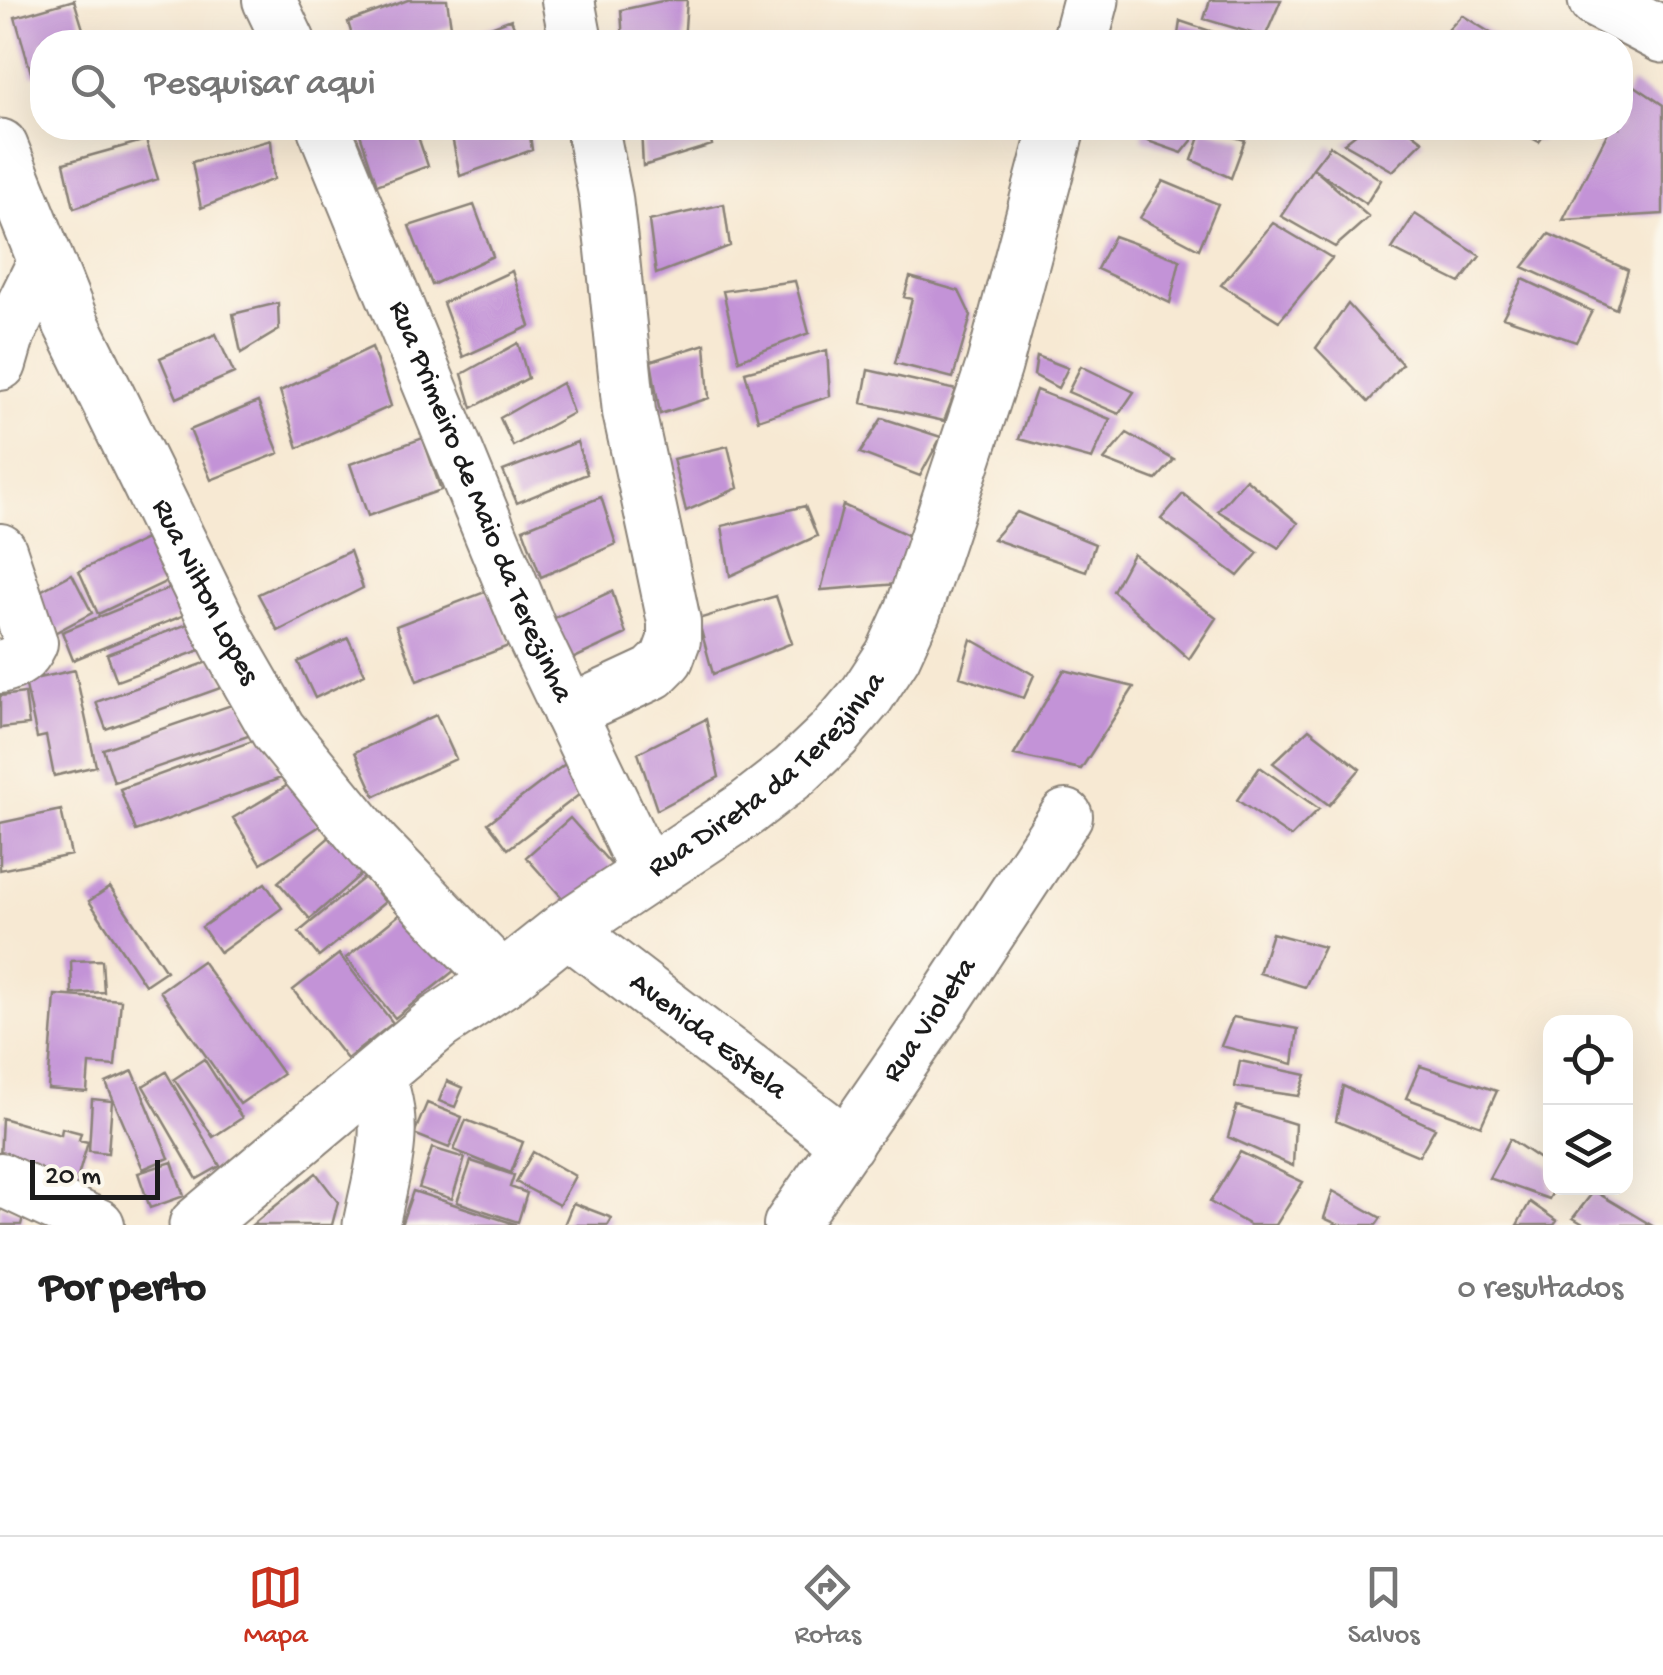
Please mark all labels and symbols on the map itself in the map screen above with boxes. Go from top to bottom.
street label: Rua Primeiro de Maio da Terezinha [380,296,580,709]
street label: Rua Nilton Lopes [143,494,266,692]
street label: Rua Direta da Terezinha [642,665,895,886]
street label: Rua Violeta [876,950,986,1090]
street label: Avenida Estela [622,966,794,1109]
scale bar [30,1155,160,1200]

